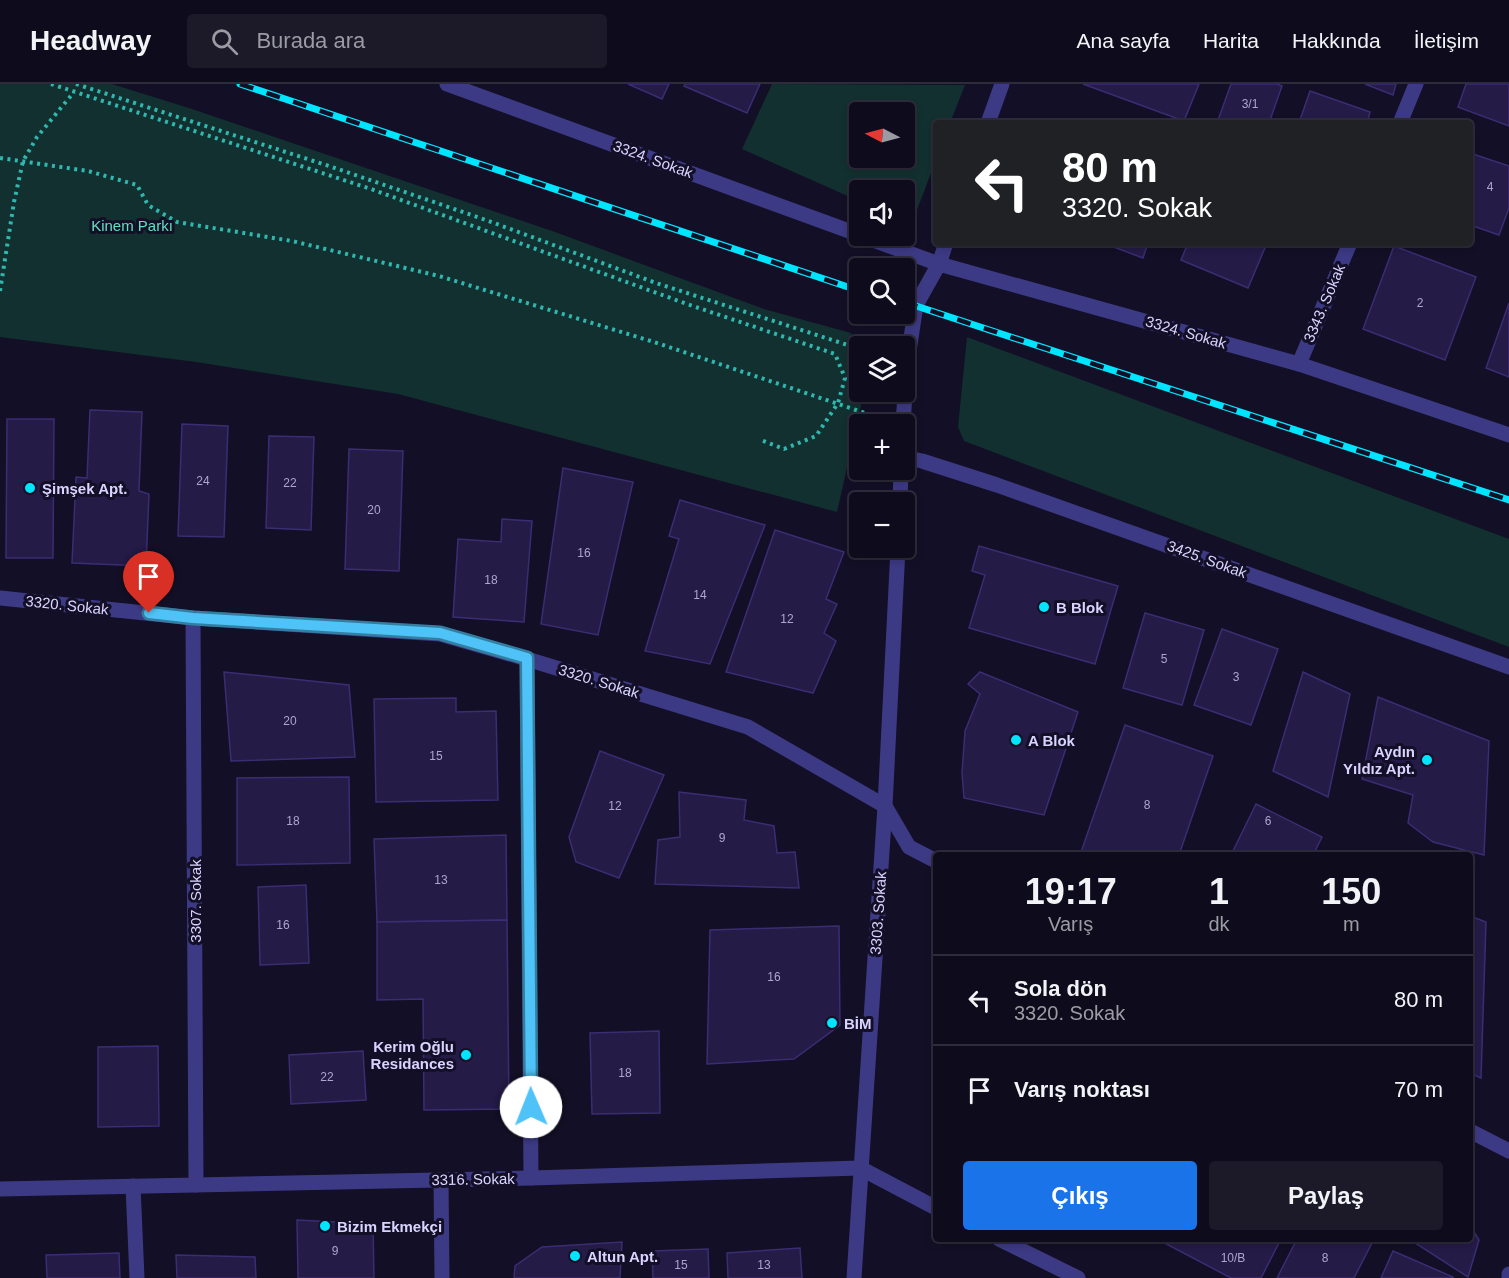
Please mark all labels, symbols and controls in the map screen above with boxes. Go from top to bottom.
search box [187,14,607,68]
text: Headway [30,25,151,56]
icon: search [208,25,241,58]
text: Burada ara [256,28,365,53]
text: Ana sayfa [1077,29,1170,52]
text: Harita [1203,29,1259,52]
text: Hakkında [1292,29,1381,52]
text: İletişim [1414,29,1479,52]
house number: 3/1 [1242,97,1259,111]
north arrow [849,102,915,168]
map controls [849,102,915,558]
street label: 3324. Sokak [611,137,696,181]
icon: left [963,144,1041,222]
text: 80 m [1062,144,1158,191]
button: sound [849,180,915,246]
house number: 4 [1487,180,1494,194]
text: 3320. Sokak [1062,193,1212,223]
park label: Kinem Parkı [91,217,173,234]
button: search [849,258,915,324]
street label: 3343. Sokak [1300,261,1348,345]
house number: 2 [1417,296,1424,310]
street label: 3324. Sokak [1144,312,1229,352]
button: layers [849,336,915,402]
button: + [849,414,915,480]
house number: 24 [196,474,210,488]
house number: 22 [283,476,297,490]
place label: Şimşek Apt. [42,480,127,497]
marker: Şimşek Apt. [23,481,37,495]
button: − [849,492,915,558]
house number: 20 [367,503,381,517]
street label: 3425. Sokak [1165,537,1250,581]
house number: 16 [577,546,591,560]
pin [123,551,174,613]
icon: arrive [132,560,165,593]
house number: 18 [484,573,498,587]
house number: 14 [693,588,707,602]
street label: 3320. Sokak [25,592,110,618]
place label: B Blok [1056,599,1104,616]
marker: B Blok [1037,600,1051,614]
house number: 12 [780,612,794,626]
house number: 5 [1161,652,1168,666]
street label: 3320. Sokak [557,661,642,701]
house number: 3 [1233,670,1240,684]
house number: 20 [283,714,297,728]
place label: A Blok [1028,732,1076,749]
marker: A Blok [1009,733,1023,747]
place label: Aydın Yıldız Apt. [1343,743,1415,777]
house number: 15 [429,749,443,763]
marker: Aydın Yıldız Apt. [1420,753,1434,767]
house number: 8 [1144,798,1151,812]
house number: 12 [608,799,622,813]
house number: 18 [286,814,300,828]
house number: 6 [1265,814,1272,828]
house number: 9 [719,831,726,845]
street label: 3307. Sokak [187,859,204,943]
street label: 3303. Sokak [867,870,889,955]
text: 19:17 [1025,871,1117,912]
text: 1 [1209,871,1229,912]
text: 150 [1321,871,1381,912]
house number: 13 [434,873,448,887]
text: Varış [1048,913,1093,935]
text: dk [1208,913,1230,935]
text: m [1343,913,1360,935]
house number: 16 [276,918,290,932]
house number: 16 [767,970,781,984]
text: Sola dön [1014,976,1107,1001]
icon: left [963,984,996,1017]
text: 80 m [1394,987,1443,1012]
text: 3320. Sokak [1014,1002,1125,1024]
place label: BİM [844,1015,872,1032]
marker: BİM [825,1016,839,1030]
place label: Kerim Oğlu Residances [371,1038,454,1072]
marker: Kerim Oğlu Residances [459,1048,473,1062]
house number: 18 [618,1066,632,1080]
house number: 22 [320,1070,334,1084]
icon: arrive [963,1074,996,1107]
position arrow [499,1075,563,1139]
text: Varış noktası [1014,1077,1150,1102]
text: 70 m [1394,1077,1443,1102]
button: Çıkış [963,1161,1197,1230]
button: Paylaş [1209,1161,1443,1230]
street label: 3316. Sokak [431,1170,515,1188]
place label: Bizim Ekmekçi [337,1218,442,1235]
marker: Bizim Ekmekçi [318,1219,332,1233]
house number: 9 [332,1244,339,1258]
place label: Altun Apt. [587,1248,658,1265]
marker: Altun Apt. [568,1249,582,1263]
house number: 10/B [1221,1251,1245,1265]
house number: 8 [1322,1251,1329,1265]
house number: 15 [674,1258,688,1272]
house number: 13 [757,1258,771,1272]

